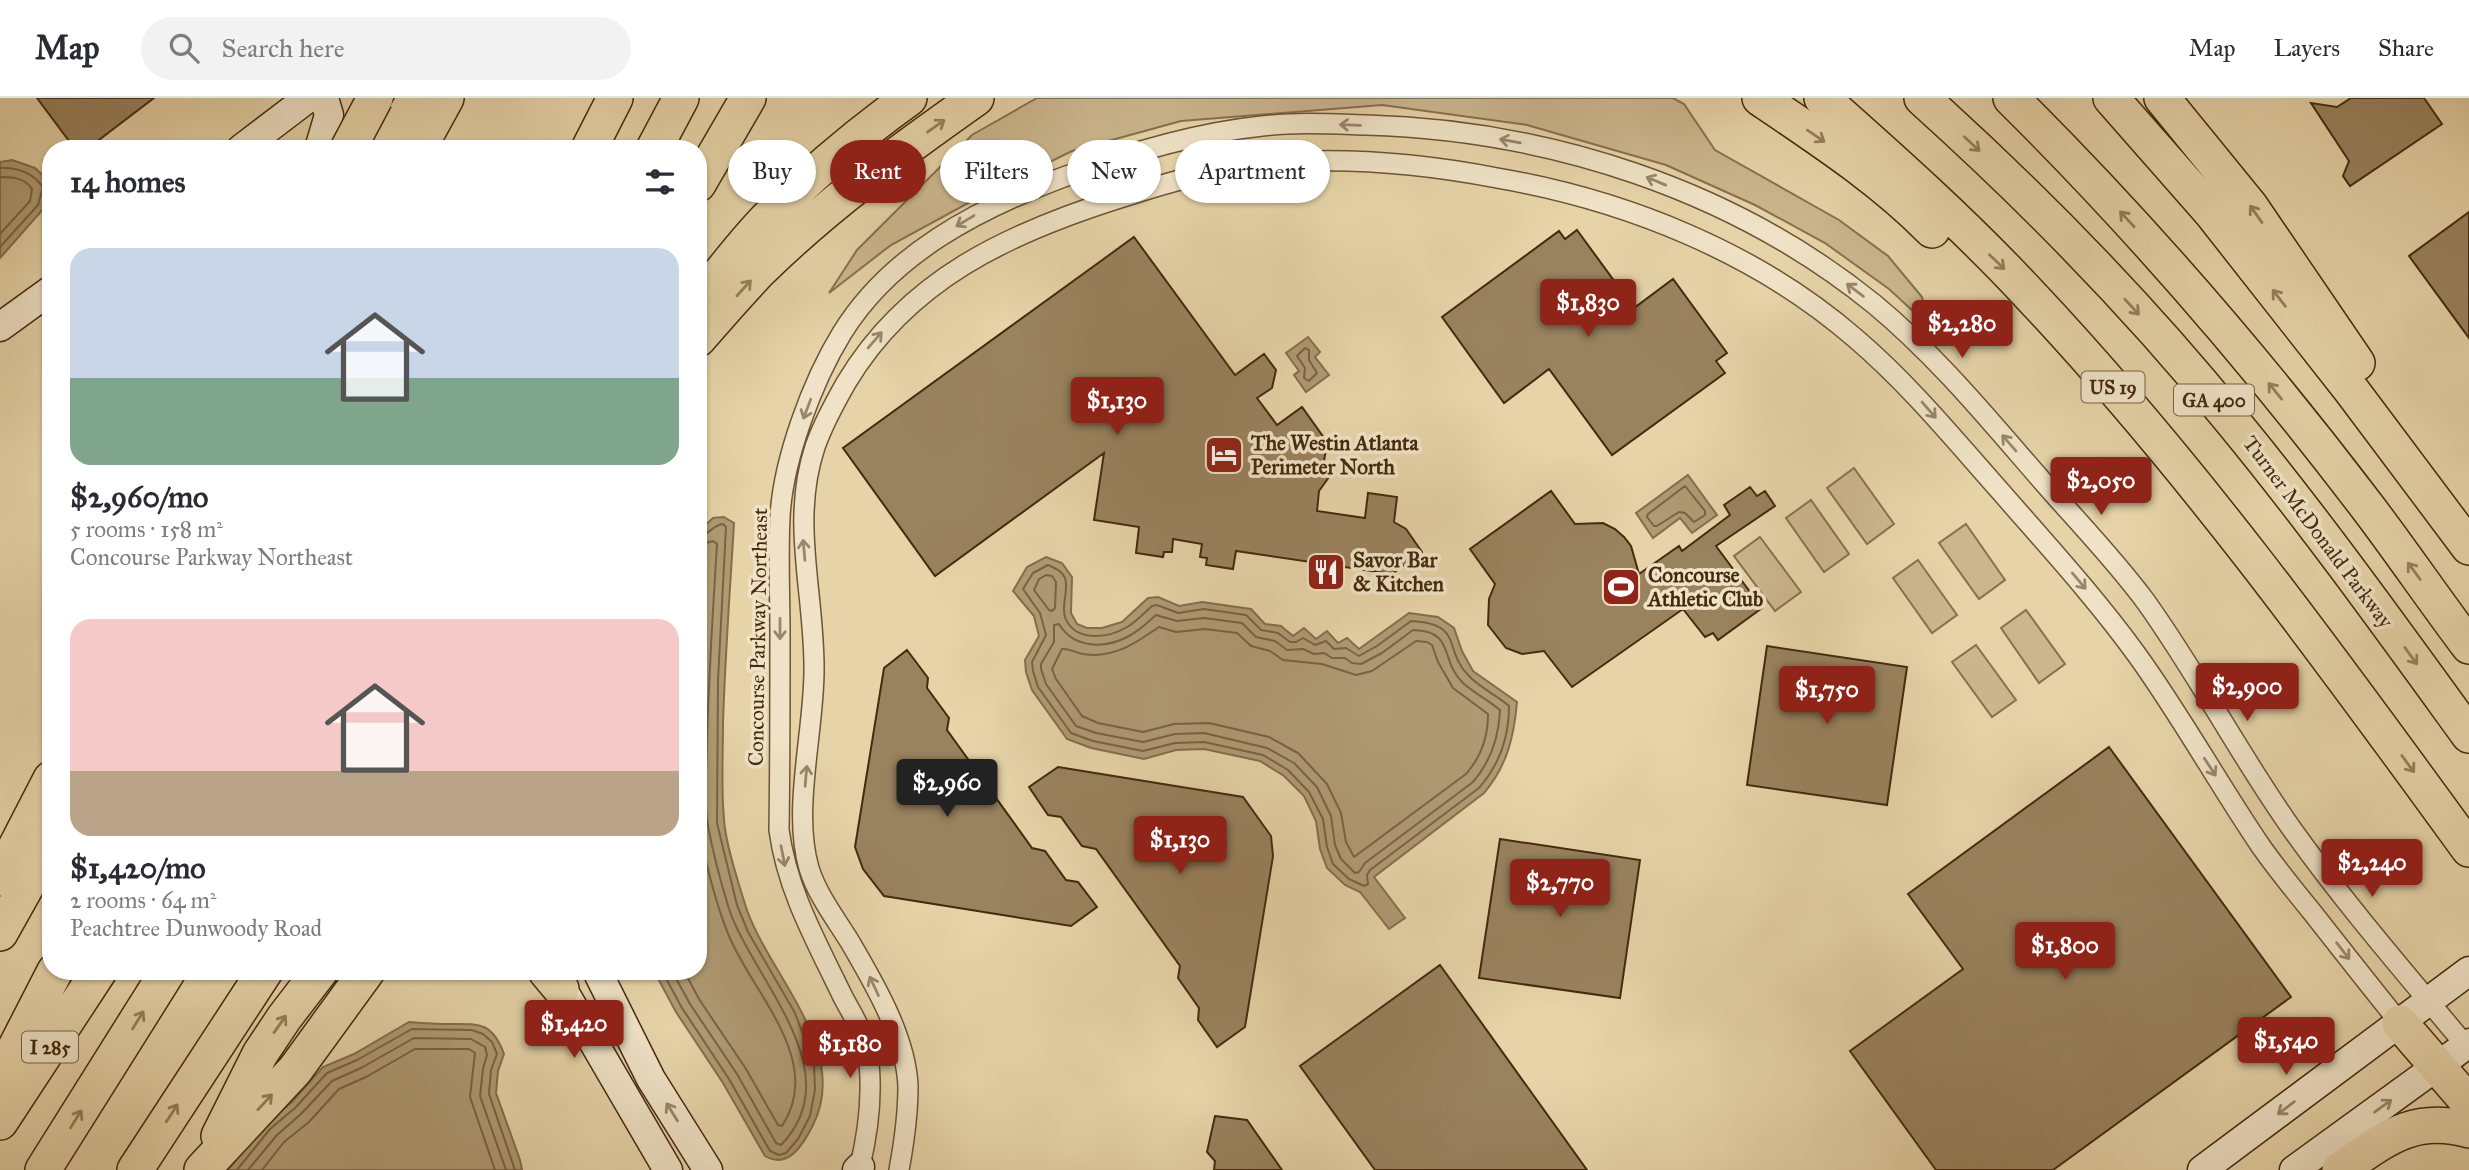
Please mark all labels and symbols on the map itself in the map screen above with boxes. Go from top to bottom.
one-way arrow [1339,118,1362,131]
one-way arrow [926,119,945,133]
one-way arrow [1806,129,1825,144]
one-way arrow [1499,134,1522,147]
one-way arrow [1963,136,1980,153]
one-way arrow [1646,174,1667,187]
one-way arrow [2249,205,2263,224]
one-way arrow [2119,210,2135,228]
one-way arrow [955,214,975,228]
one-way arrow [1988,253,2005,270]
one-way arrow [736,279,752,297]
pin: $1,830 [1531,280,1645,339]
one-way arrow [1846,283,1865,298]
one-way arrow [2271,289,2286,308]
one-way arrow [2123,297,2139,315]
pin: $2,280 [1905,300,2019,360]
one-way arrow [867,331,883,349]
road number: US 19 [2082,372,2144,402]
pin: $1,130 [1060,378,1174,437]
one-way arrow [2267,383,2282,401]
road number: GA 400 [2174,384,2254,416]
one-way arrow [800,398,813,419]
one-way arrow [1921,400,1937,418]
place label: The Westin Atlanta Perimeter North [1250,430,1419,480]
street label: Turner McDonald Parkway [2237,431,2400,634]
hotel icon: The Westin Atlanta Perimeter North [1203,434,1245,476]
one-way arrow [2001,434,2017,452]
pin: $2,050 [2044,458,2158,517]
street label: Concourse Parkway Northeast [743,507,773,766]
one-way arrow [797,539,810,562]
place label: Savor Bar & Kitchen [1353,547,1445,597]
restaurant icon: Savor Bar & Kitchen [1305,551,1347,593]
place label: Concourse Athletic Club [1646,562,1763,612]
one-way arrow [2407,562,2421,581]
sports icon: Concourse Athletic Club [1600,566,1642,608]
one-way arrow [2071,571,2086,589]
one-way arrow [773,617,787,640]
one-way arrow [2404,646,2419,665]
pin: $2,900 [2190,664,2304,723]
pin: $1,750 [1770,666,1884,726]
one-way arrow [2400,754,2415,773]
one-way arrow [2203,757,2217,777]
pin: $2,960 [890,760,1004,819]
one-way arrow [800,766,813,788]
pin: $1,130 [1123,816,1237,876]
pin: $2,240 [2315,840,2429,899]
one-way arrow [777,844,791,867]
pin: $2,770 [1503,860,1617,919]
pin: $1,800 [2008,922,2122,982]
one-way arrow [2335,942,2350,960]
one-way arrow [867,976,880,997]
pin: $1,420 [517,1000,631,1060]
one-way arrow [132,1010,146,1030]
one-way arrow [273,1015,287,1034]
pin: $1,540 [2229,1018,2343,1077]
pin: $1,180 [793,1020,907,1080]
road number: I 285 [22,1032,78,1063]
one-way arrow [257,1094,274,1111]
one-way arrow [2373,1099,2392,1113]
one-way arrow [2277,1100,2296,1115]
one-way arrow [165,1103,179,1123]
one-way arrow [664,1103,679,1122]
one-way arrow [68,1110,83,1129]

